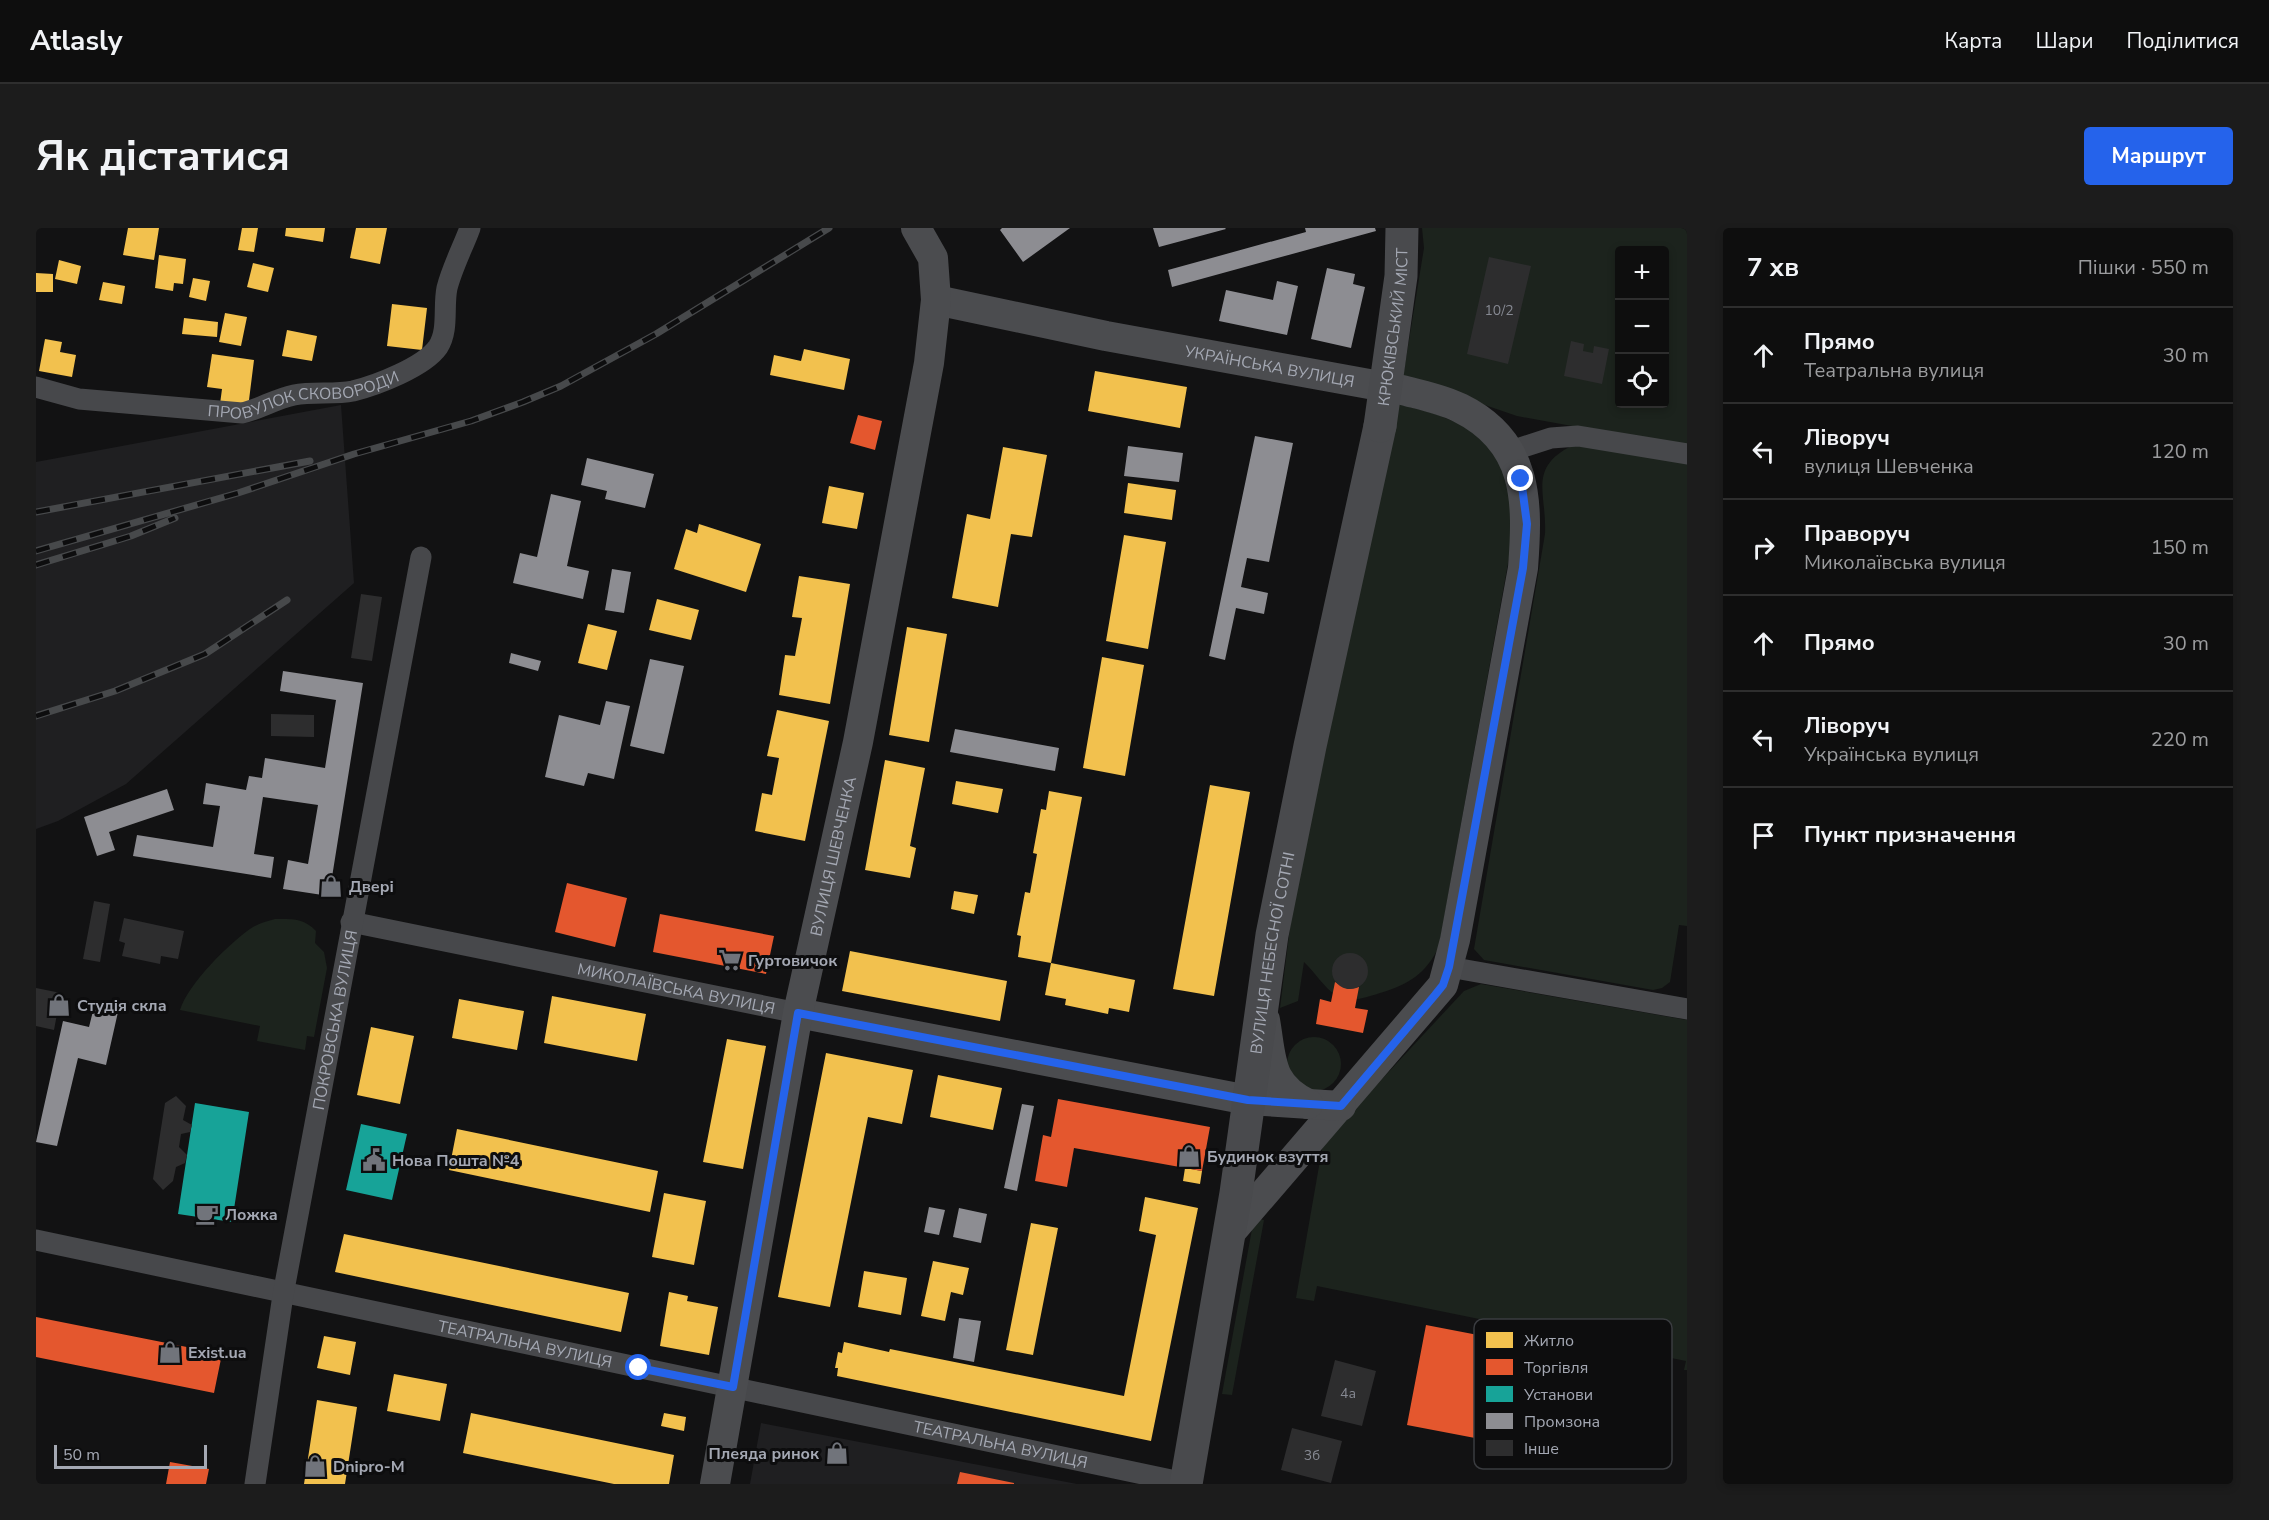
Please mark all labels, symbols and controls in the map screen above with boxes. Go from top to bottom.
text: Atlasly [30,22,122,60]
text: Карта [1945,27,2002,55]
text: Шари [2035,27,2094,55]
text: Поділитися [2127,27,2239,55]
button: Маршрут [2084,127,2233,185]
text: Як дістатися [36,128,290,185]
map controls [1615,246,1669,408]
button: + [1615,246,1669,300]
street label: КРЮКІВСЬКИЙ МІСТ [1373,247,1414,408]
text: 7 хв [1747,250,1799,285]
text: Пішки · 550 m [2078,254,2209,281]
button: − [1615,300,1669,354]
house number: 10/2 [1484,301,1514,320]
text: Прямо [1804,327,1875,357]
icon: ahead [1747,339,1780,372]
street label: УКРАЇНСЬКА ВУЛИЦЯ [1182,340,1356,393]
text: 30 m [2163,342,2209,369]
button: locate [1615,354,1669,408]
text: Театральна вулиця [1804,357,1984,384]
street label: ПРОВУЛОК СКОВОРОДИ [207,366,402,425]
text: Ліворуч [1804,423,1890,453]
icon: left [1747,435,1780,468]
text: 120 m [2151,438,2209,465]
text: вулиця Шевченка [1804,453,1974,480]
route end [1507,465,1533,491]
text: Праворуч [1804,519,1910,549]
icon: right [1747,531,1780,564]
text: 150 m [2151,534,2209,561]
text: Миколаївська вулиця [1804,549,2006,576]
icon: ahead [1747,627,1780,660]
text: Прямо [1804,628,1875,658]
text: 30 m [2163,630,2209,657]
text: Ліворуч [1804,711,1890,741]
icon: left [1747,723,1780,756]
text: 220 m [2151,726,2209,753]
text: Українська вулиця [1804,741,1979,768]
street label: ВУЛИЦЯ ШЕВЧЕНКА [805,774,862,938]
icon: arrive [1747,819,1780,852]
text: Пункт призначення [1804,820,2016,850]
street label: ВУЛИЦЯ НЕБЕСНОЇ СОТНІ [1245,850,1300,1056]
shop icon: Двері [318,873,344,899]
place label: Двері [349,876,394,898]
street label: ПОКРОВСЬКА ВУЛИЦЯ [308,928,363,1112]
supermarket icon: Гуртовичок [717,947,743,973]
place label: Гуртовичок [748,950,838,972]
street label: МИКОЛАЇВСЬКА ВУЛИЦЯ [575,958,777,1020]
shop icon: Студія скла [46,992,72,1018]
place label: Студія скла [77,995,167,1017]
shop icon: Будинок взуття [1176,1143,1202,1169]
place label: Будинок взуття [1207,1146,1329,1168]
public building icon: Нова Пошта №4 [361,1147,387,1173]
place label: Нова Пошта №4 [392,1150,520,1172]
cafe icon: Ложка [194,1201,220,1227]
place label: Ложка [225,1204,278,1226]
street label: ТЕАТРАЛЬНА ВУЛИЦЯ [436,1315,614,1374]
legend [1474,1319,1672,1469]
text: Житло [1524,1330,1574,1352]
shop icon: Exist.ua [157,1339,183,1365]
place label: Exist.ua [188,1342,246,1364]
route start [625,1354,651,1380]
text: Торгівля [1524,1357,1588,1379]
house number: 4а [1340,1384,1356,1403]
text: Установи [1523,1384,1593,1406]
text: Промзона [1524,1411,1600,1433]
street label: ТЕАТРАЛЬНА ВУЛИЦЯ [911,1416,1090,1474]
text: Інше [1524,1438,1559,1460]
shop icon: Плеяда ринок [824,1440,850,1466]
scale bar [54,1442,207,1470]
place label: Плеяда ринок [709,1443,820,1465]
text: 50 m [63,1444,100,1466]
house number: 3б [1304,1446,1320,1465]
shop icon: Dnipro-M [302,1453,328,1479]
place label: Dnipro-M [333,1456,405,1478]

